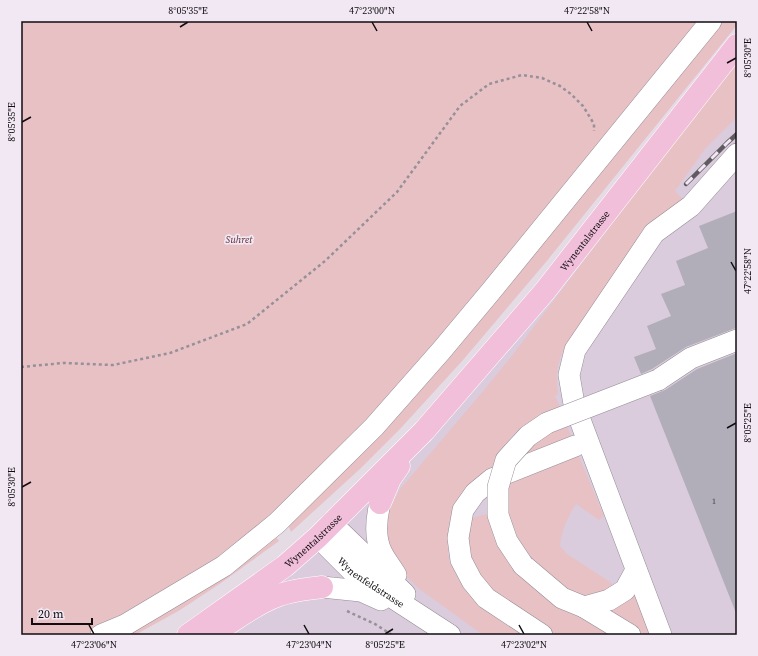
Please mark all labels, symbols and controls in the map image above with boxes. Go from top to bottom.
text: 8°05'35"E [168,4,208,17]
text: 47°23'00"N [349,4,395,17]
text: 47°22'58"N [564,4,610,17]
text: 8°05'30"E [741,38,754,78]
text: 8°05'35"E [5,102,18,142]
street label: Wynentalstrasse [557,208,613,274]
park label: Suhret [226,233,253,246]
text: 47°22'58"N [741,248,754,294]
text: 8°05'25"E [741,403,754,443]
text: 8°05'30"E [5,467,18,507]
house number: 1 [712,496,716,507]
street label: Wynentalstrasse [282,511,345,570]
street label: Wynenfeldstrasse [335,554,407,611]
scale bar [32,600,92,626]
text: 20 m [38,606,64,622]
text: 47°23'06"N [71,638,117,651]
text: 47°23'04"N [286,638,332,651]
text: 8°05'25"E [365,638,405,651]
text: 47°23'02"N [501,638,547,651]

